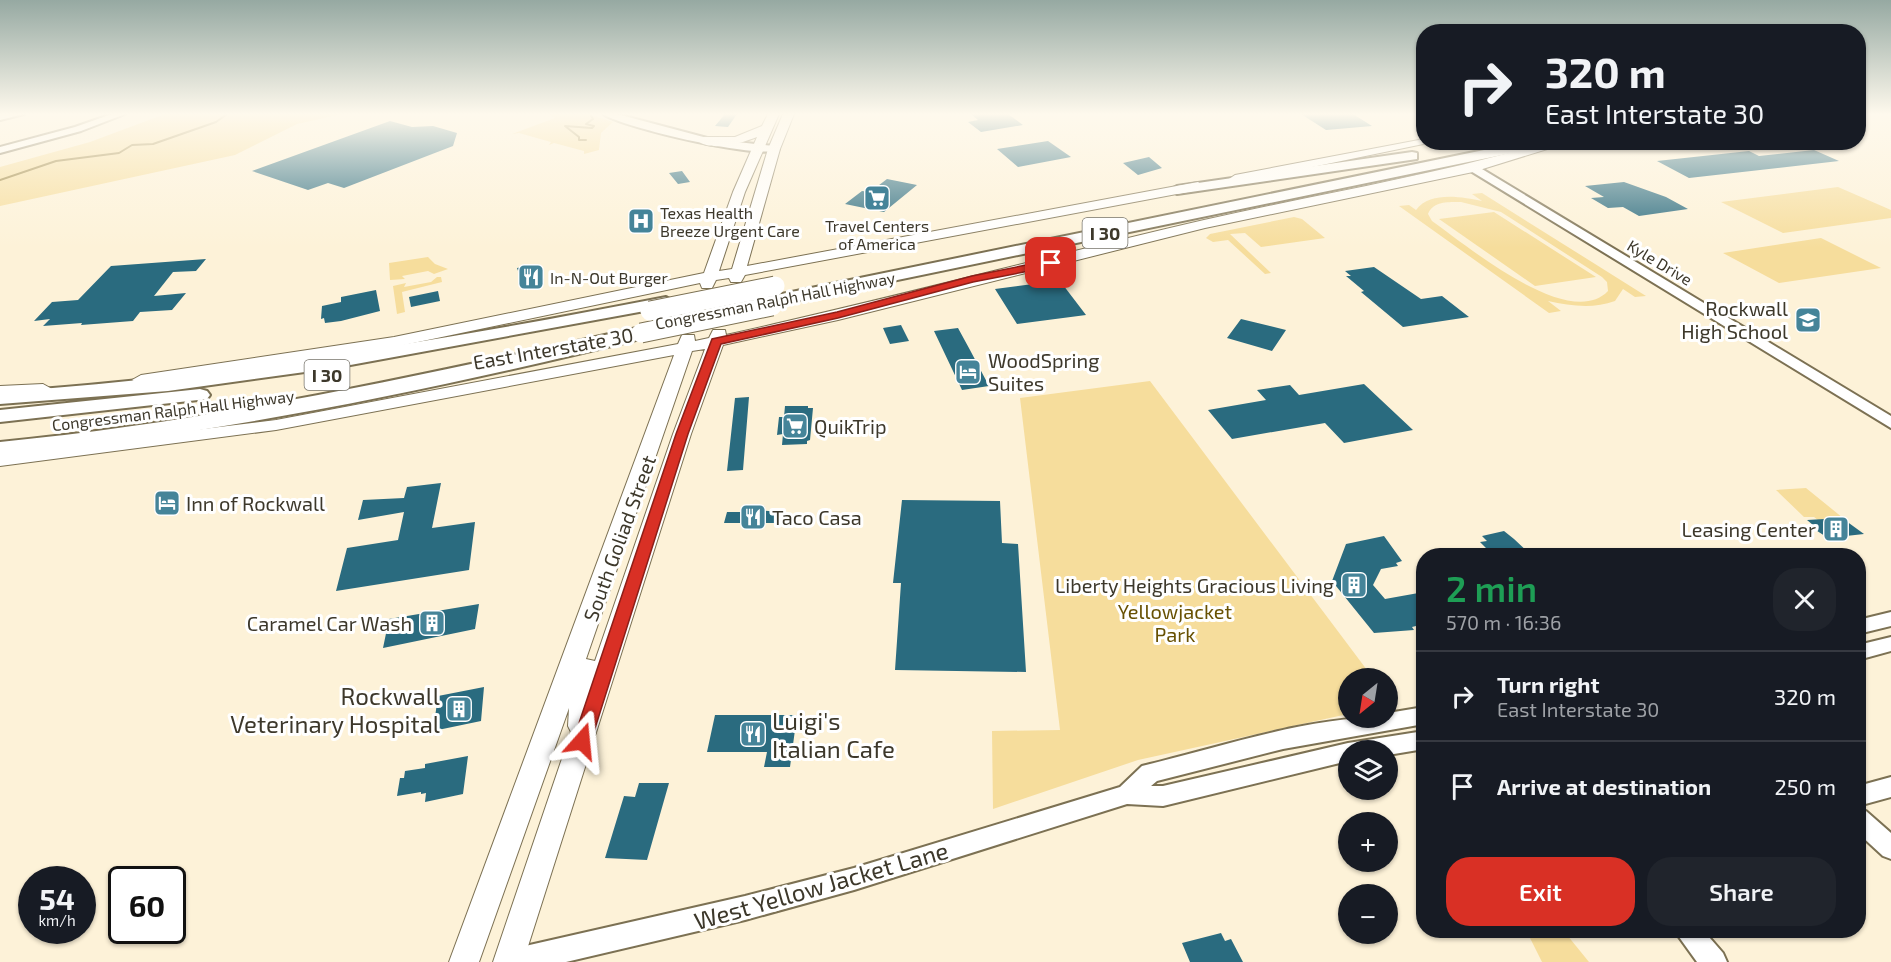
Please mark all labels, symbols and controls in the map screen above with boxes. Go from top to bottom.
text: 320 m [1545,46,1666,96]
icon: right [1446,48,1524,126]
text: East Interstate 30 [1545,97,1764,129]
supermarket icon: Travel Centers of America [862,183,892,213]
place label: Texas Health Breeze Urgent Care [660,203,800,240]
hospital icon: Texas Health Breeze Urgent Care [626,206,656,236]
place label: Travel Centers of America [825,216,929,253]
road number: I 30 [1082,218,1128,248]
street label: Kyle Drive [1624,235,1696,289]
pin [1025,237,1076,288]
icon: arrive [1034,246,1067,279]
restaurant icon: In-N-Out Burger [516,262,546,292]
street label: Congressman Ralph Hall Highway [653,267,897,333]
place label: In-N-Out Burger [550,268,668,287]
place label: Rockwall High School [1681,296,1788,343]
school or university icon: Rockwall High School [1793,305,1823,335]
street label: East Interstate 30 [471,322,635,374]
place label: WoodSpring Suites [988,348,1099,395]
hotel icon: WoodSpring Suites [953,357,983,387]
road number: I 30 [304,360,350,390]
street label: Congressman Ralph Hall Highway [51,386,296,434]
supermarket icon: QuikTrip [780,411,810,441]
place label: QuikTrip [814,414,887,438]
street label: South Goliad Street [578,451,660,624]
hotel icon: Inn of Rockwall [152,488,182,518]
place label: Inn of Rockwall [186,491,325,515]
restaurant icon: Taco Casa [738,502,768,532]
place label: Taco Casa [772,505,862,529]
building icon: Leasing Center [1821,514,1851,544]
place label: Leasing Center [1682,517,1816,541]
text: 2 min [1446,566,1537,609]
button: close [1773,568,1836,631]
building icon: Liberty Heights Gracious Living [1339,570,1369,600]
place label: Liberty Heights Gracious Living [1055,573,1334,597]
park label: Yellowjacket Park [1118,599,1233,646]
building icon: Caramel Car Wash [417,608,447,638]
text: 570 m · 16:36 [1446,610,1561,634]
place label: Caramel Car Wash [247,611,412,635]
north arrow [1338,668,1398,728]
map controls [1338,668,1398,944]
text: Turn right [1497,671,1599,697]
icon: right [1446,680,1479,713]
place label: Rockwall Veterinary Hospital [230,681,440,738]
text: 320 m [1774,683,1836,709]
building icon: Rockwall Veterinary Hospital [444,694,474,724]
text: East Interstate 30 [1497,697,1659,721]
place label: Luigi's Italian Cafe [772,706,895,763]
position arrow [550,709,614,773]
restaurant icon: Luigi's Italian Cafe [738,719,768,749]
button: layers [1338,740,1398,800]
icon: arrive [1446,770,1479,803]
text: Arrive at destination [1497,773,1711,799]
text: 250 m [1774,773,1836,799]
button: + [1338,812,1398,872]
street label: West Yellow Jacket Lane [691,835,951,935]
button: Exit [1446,857,1635,926]
button: Share [1647,857,1836,926]
speed limit sign: 60 [108,866,186,944]
text: 54 [39,880,75,916]
button: − [1338,884,1398,944]
text: km/h [38,911,76,929]

